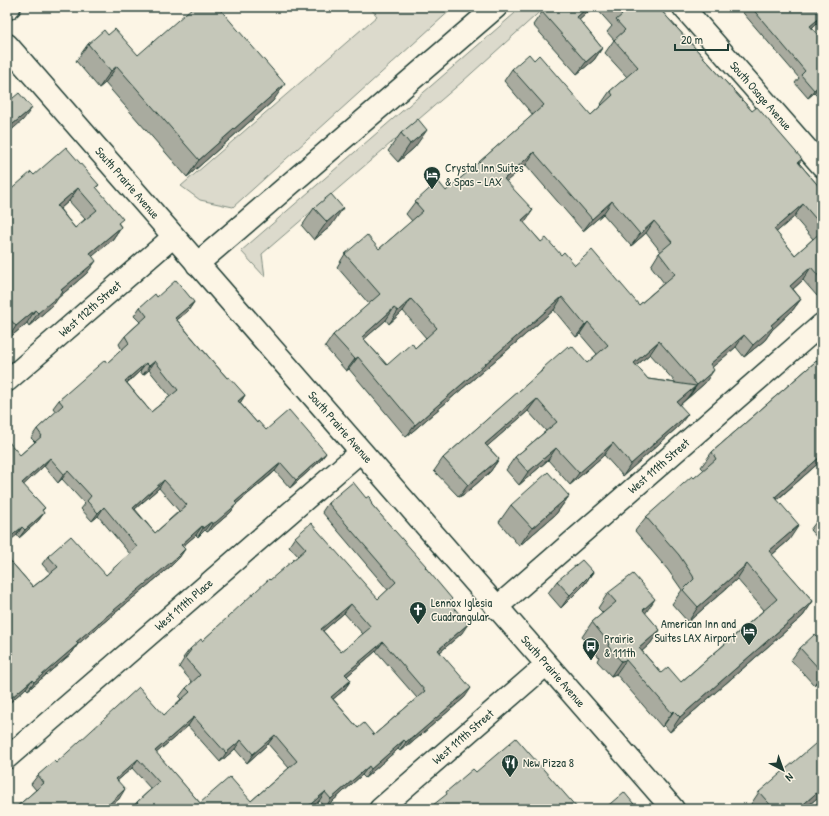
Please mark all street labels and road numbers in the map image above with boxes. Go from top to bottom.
street label: South Osage Avenue [726,57,796,134]
street label: South Prairie Avenue [92,143,164,222]
street label: West 112th Street [55,276,125,341]
street label: South Prairie Avenue [304,387,377,467]
street label: West 111th Street [624,434,694,497]
street label: West 111th Place [151,574,216,634]
street label: South Prairie Avenue [517,631,590,711]
street label: West 111th Street [428,704,498,768]

